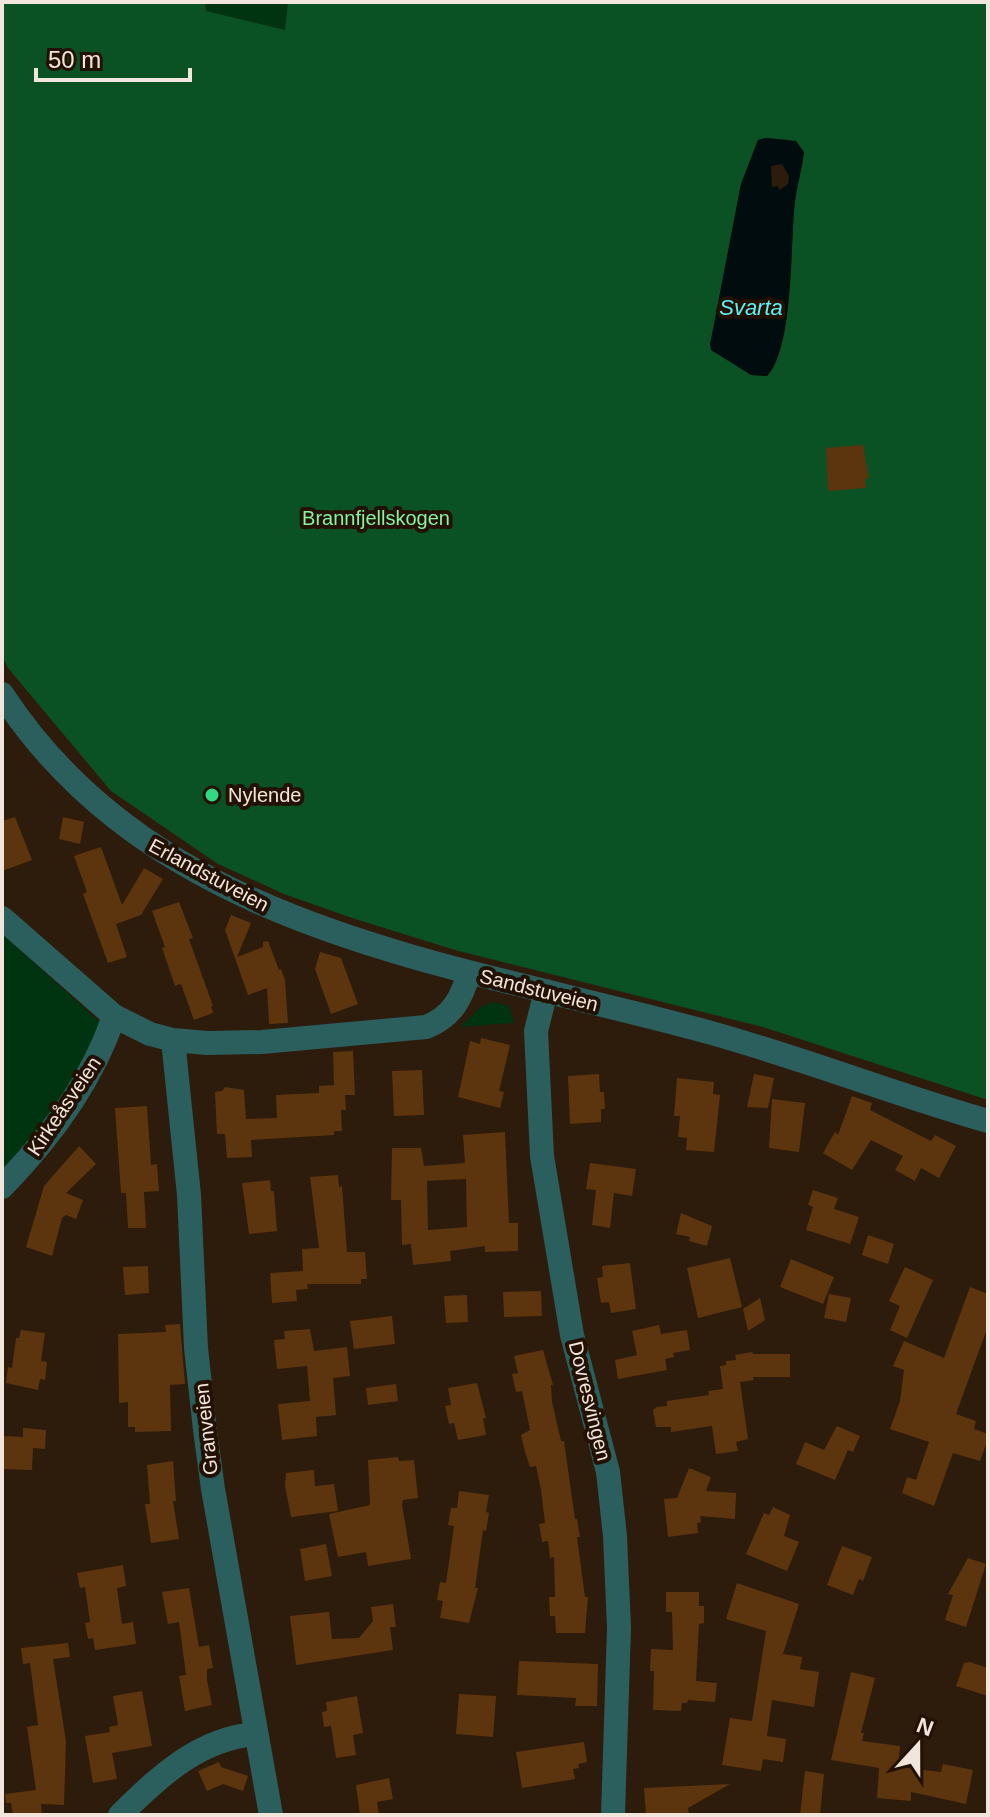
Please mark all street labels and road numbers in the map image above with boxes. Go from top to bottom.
street label: Erlandstuveien [145,834,273,916]
street label: Sandstuveien [478,965,600,1015]
street label: Kirkeåsveien [23,1052,105,1160]
street label: Dovresvingen [565,1339,615,1463]
street label: Granveien [190,1382,222,1476]

